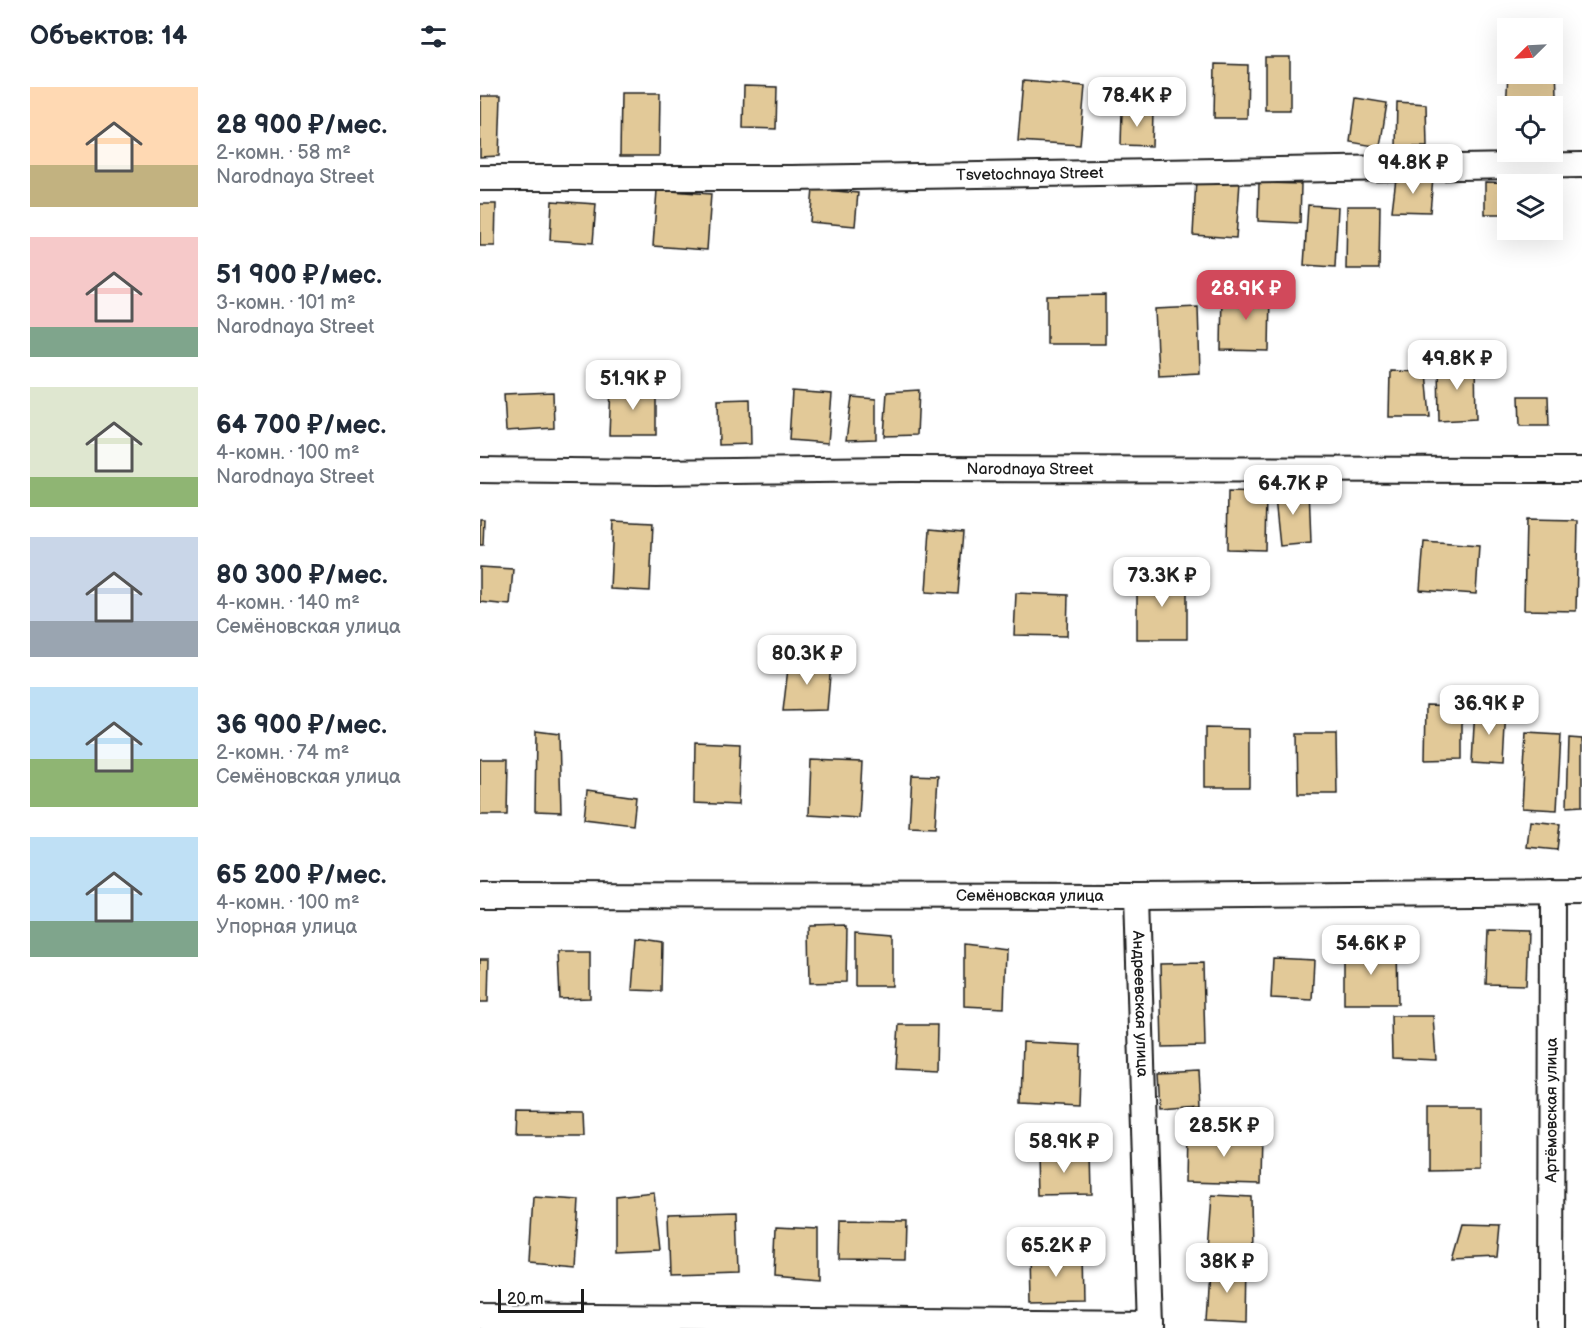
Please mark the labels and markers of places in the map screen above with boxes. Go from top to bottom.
pin: 78.4K ₽ [1082,77,1192,128]
pin: 94.8K ₽ [1358,144,1468,195]
pin: 28.9K ₽ [1191,270,1301,321]
pin: 49.8K ₽ [1402,340,1512,391]
pin: 51.9K ₽ [578,360,688,411]
pin: 64.7K ₽ [1238,465,1348,516]
pin: 73.3K ₽ [1107,557,1217,608]
pin: 80.3K ₽ [752,635,862,686]
pin: 36.9K ₽ [1434,685,1544,736]
pin: 54.6K ₽ [1316,925,1426,976]
pin: 28.5K ₽ [1169,1107,1279,1158]
pin: 58.9K ₽ [1009,1123,1119,1174]
pin: 65.2K ₽ [1001,1227,1111,1278]
pin: 38K ₽ [1185,1243,1269,1294]

